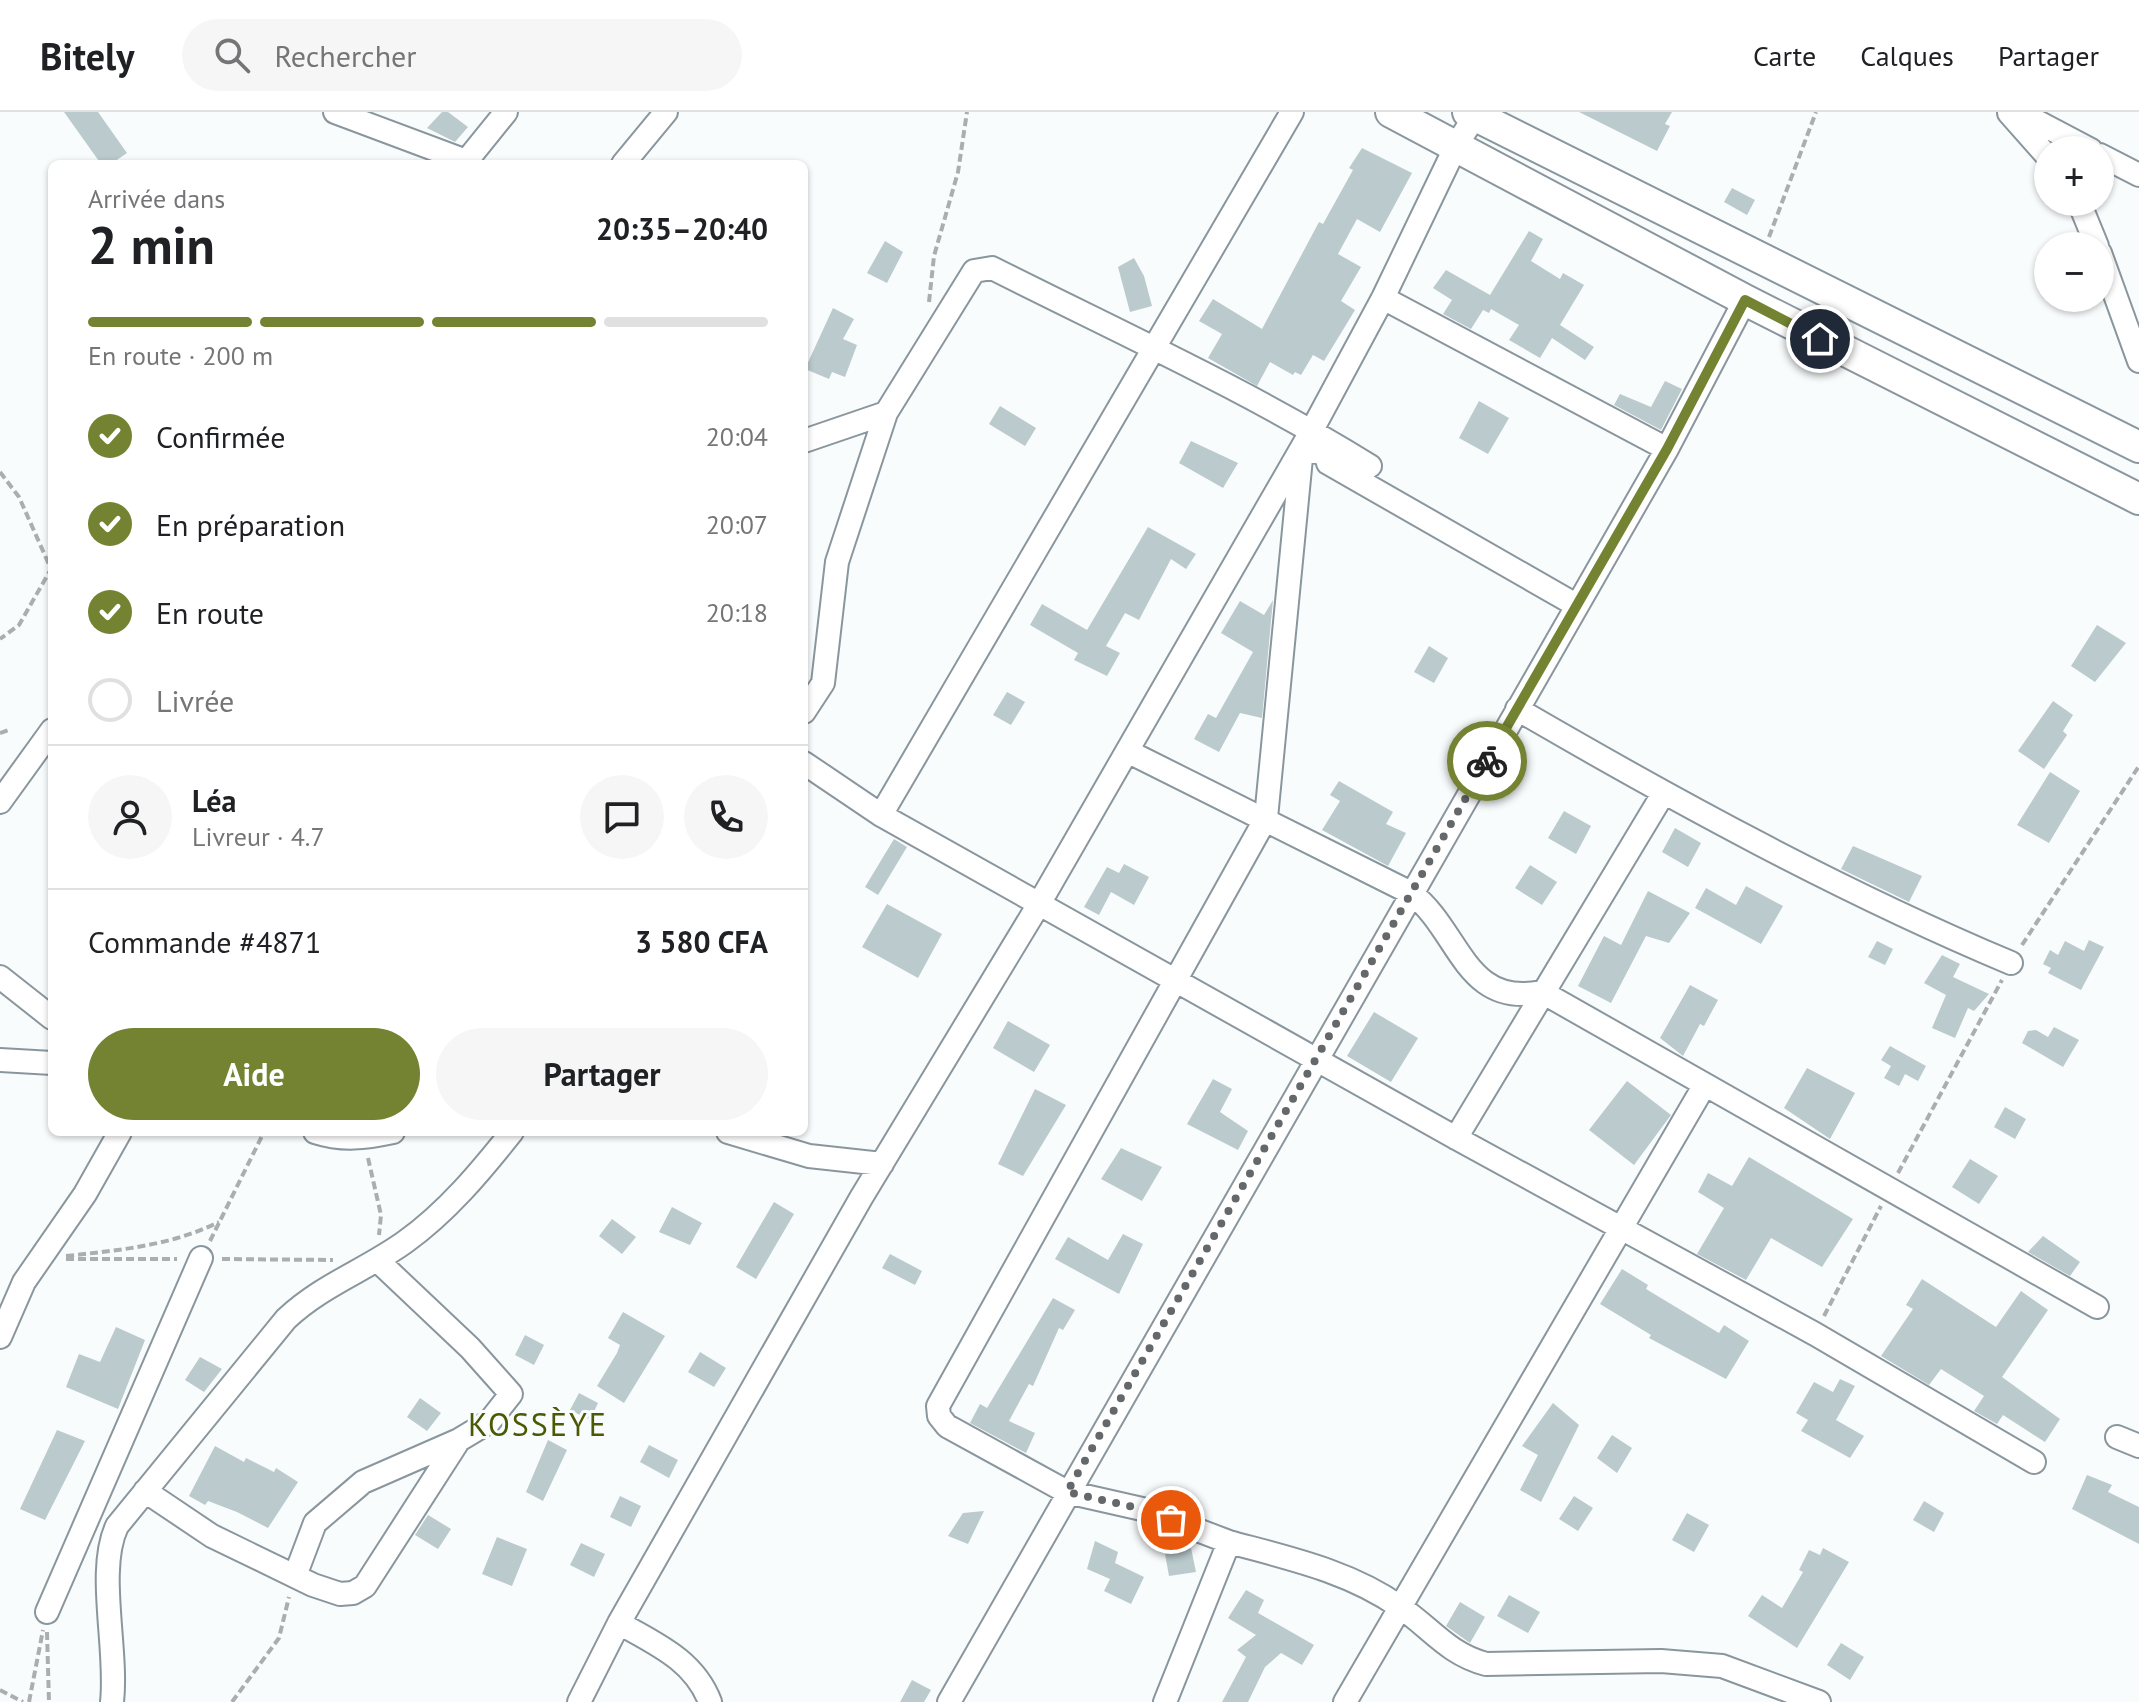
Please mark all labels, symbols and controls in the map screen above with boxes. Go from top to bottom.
search box [182,19,742,91]
text: Bitely [40,31,134,80]
icon: search [210,33,254,77]
text: Rechercher [274,36,417,75]
text: Carte [1753,37,1816,74]
text: Calques [1860,37,1954,74]
text: Partager [1998,37,2099,74]
map controls [2034,136,2114,312]
button: + [2034,136,2114,216]
text: Arrivée dans [88,182,225,215]
text: 20:35–20:40 [596,209,768,248]
text: 2 min [88,211,215,278]
button: − [2034,232,2114,312]
pin [1786,305,1854,373]
icon: home [1798,317,1842,361]
text: En route · 200 m [88,339,273,372]
icon: check [88,414,132,458]
text: Confirmée [156,417,285,456]
text: 20:04 [706,420,768,453]
icon: check [88,502,132,546]
text: En préparation [156,505,345,544]
text: 20:07 [706,508,768,541]
icon: check [88,590,132,634]
text: En route [156,593,264,632]
text: 20:18 [706,596,768,629]
text: Livrée [156,681,234,720]
courier [1447,721,1527,801]
icon: bike [1465,739,1509,783]
button: person [88,775,172,859]
button: chat [580,775,664,859]
button: phone [684,775,768,859]
text: Léa [192,781,237,820]
text: Livreur · 4.7 [192,820,325,853]
text: Commande #4871 [88,922,321,961]
text: 3 580 CFA [635,922,768,961]
button: Aide [88,1028,420,1120]
button: Partager [436,1028,768,1120]
district label: KOSSÈYE [468,1403,608,1445]
pin [1137,1486,1205,1554]
icon: bag [1149,1498,1193,1542]

